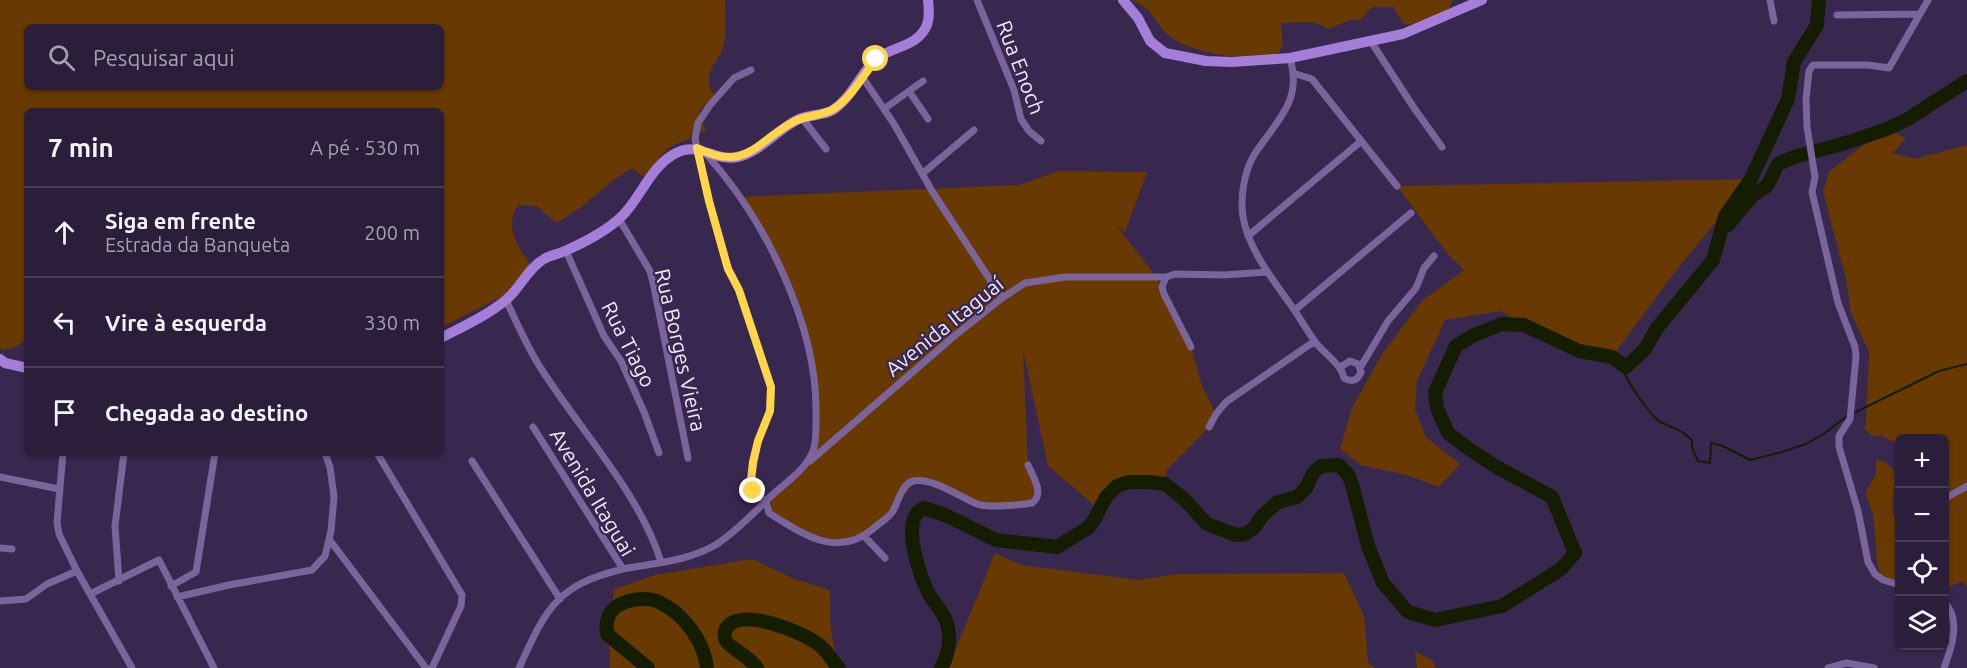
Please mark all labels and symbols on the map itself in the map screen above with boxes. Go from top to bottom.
street label: Rua Enoch [992,17,1050,117]
route start [862,45,888,71]
street label: Rua Borges Vieira [651,266,711,434]
street label: Avenida Itaguaí [880,271,1008,381]
street label: Rua Tiago [597,297,661,391]
street label: Avenida Itaguai [545,424,641,560]
route end [739,477,765,503]

